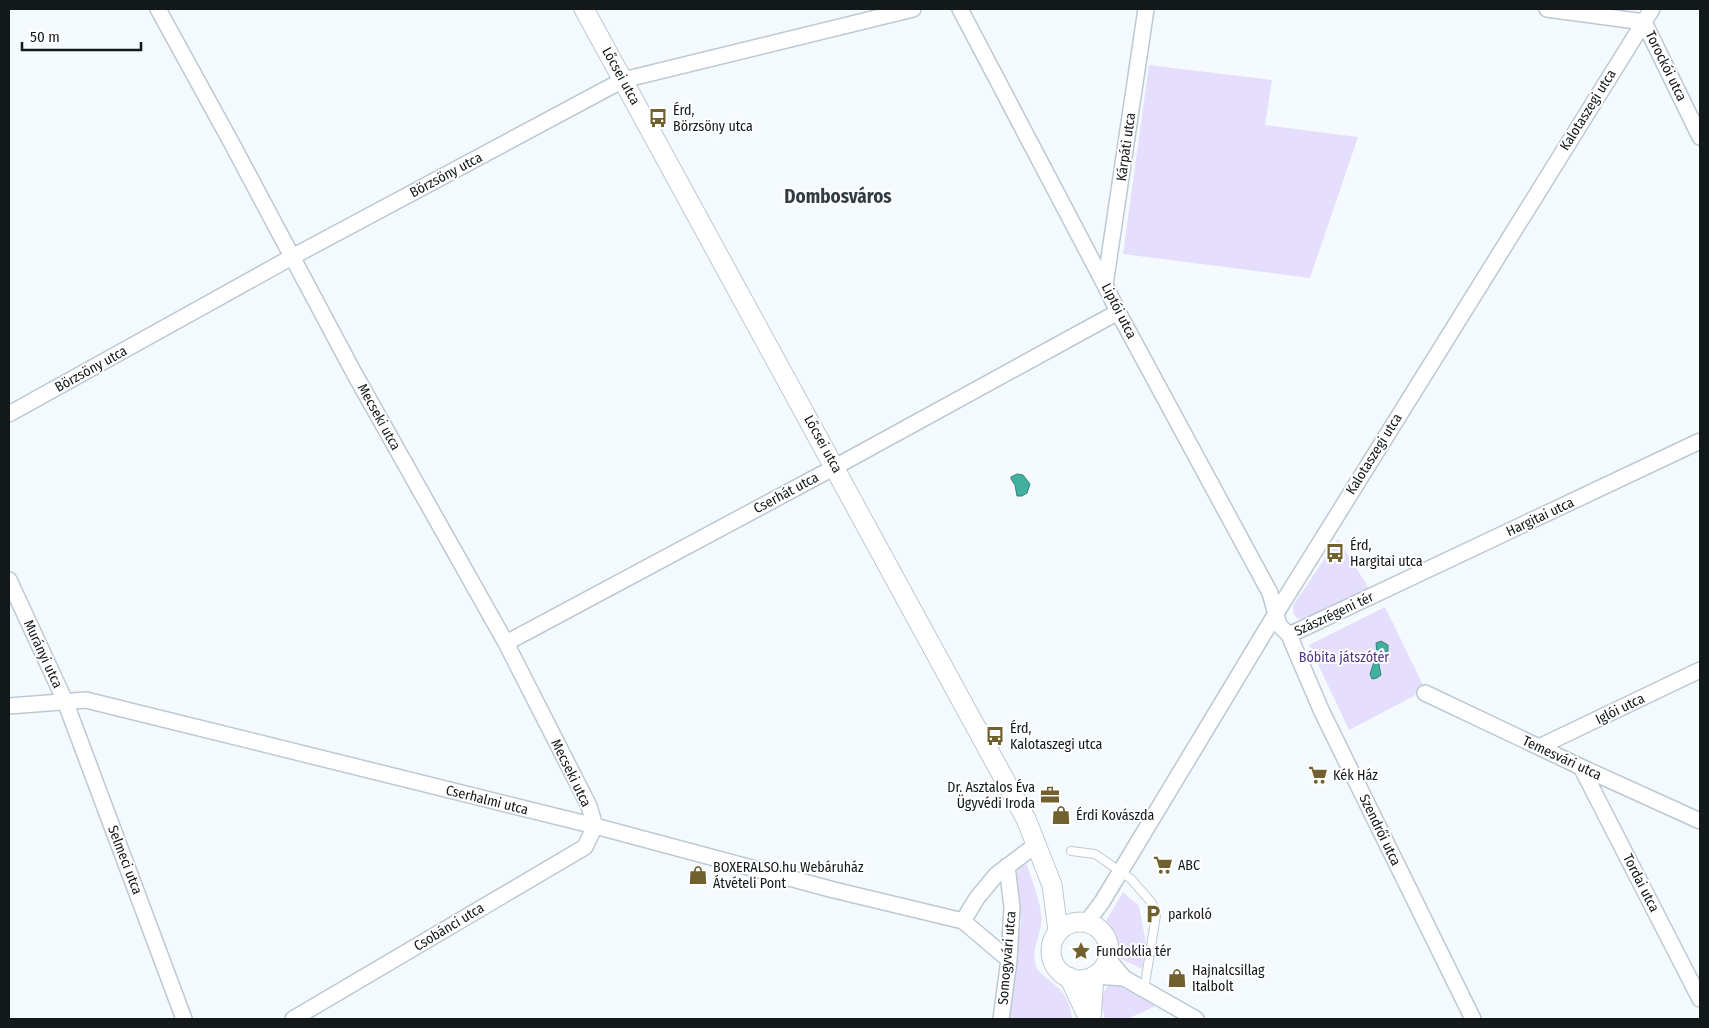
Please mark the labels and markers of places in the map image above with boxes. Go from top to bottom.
place label: Érd, Börzsöny utca [673,101,753,135]
bus stop icon: Érd, Börzsöny utca [647,107,669,129]
place label: Érd, Hargitai utca [1350,536,1423,570]
bus stop icon: Érd, Hargitai utca [1324,542,1346,564]
place label: Érd, Kalotaszegi utca [1010,719,1103,753]
bus stop icon: Érd, Kalotaszegi utca [984,725,1006,747]
supermarket icon: Kék Ház [1307,764,1329,786]
place label: Kék Ház [1333,767,1378,784]
place label: Dr. Asztalos Éva Ügyvédi Iroda [947,778,1035,812]
office icon: Dr. Asztalos Éva Ügyvédi Iroda [1039,784,1061,806]
shop icon: Érdi Kovászda [1050,804,1072,826]
place label: Érdi Kovászda [1076,806,1154,824]
supermarket icon: ABC [1152,854,1174,876]
place label: ABC [1178,857,1200,874]
place label: BOXERALSO.hu Webáruház Átvételi Pont [713,859,864,892]
shop icon: BOXERALSO.hu Webáruház Átvételi Pont [687,864,709,886]
parking icon: parkoló [1142,903,1164,925]
place label: parkoló [1168,906,1212,923]
place icon: Fundoklia tér [1070,940,1092,962]
place label: Fundoklia tér [1096,943,1171,960]
place label: Hajnalcsillag Italbolt [1192,962,1265,995]
shop icon: Hajnalcsillag Italbolt [1166,967,1188,989]

